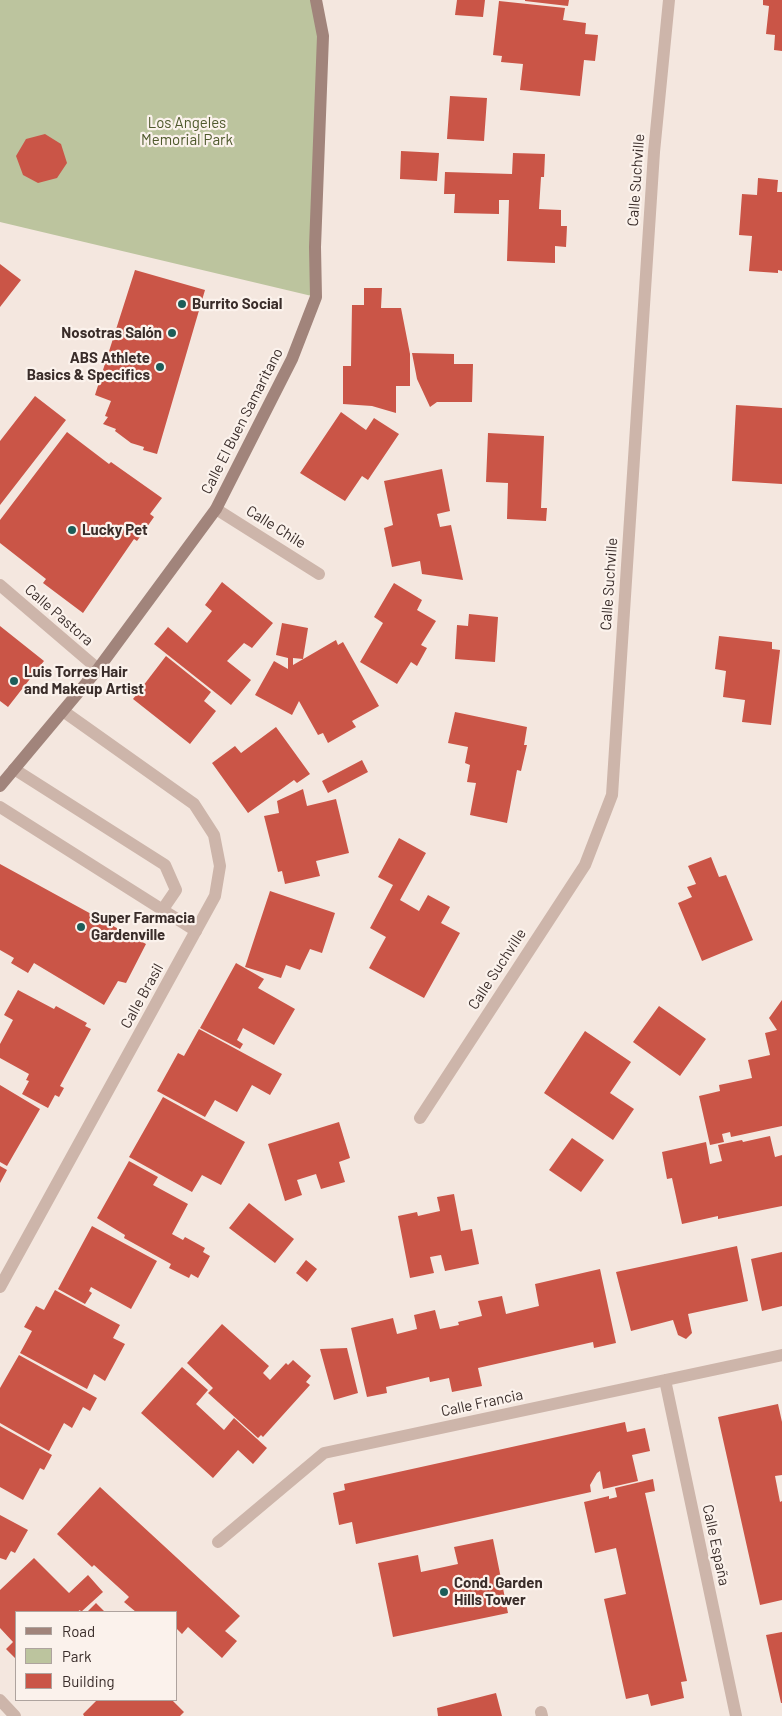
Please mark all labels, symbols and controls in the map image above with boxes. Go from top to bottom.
park label: Los Angeles Memorial Park [141,114,233,149]
street label: Calle Suchville [624,133,648,227]
place label: Burrito Social [192,295,282,313]
marker: Burrito Social [176,298,188,310]
place label: Nosotras Salón [61,324,162,342]
marker: Nosotras Salón [166,327,178,339]
street label: Calle El Buen Samaritano [197,345,287,497]
place label: ABS Athlete Basics & Specifics [27,349,150,384]
marker: ABS Athlete Basics & Specifics [154,361,166,373]
street label: Calle Chile [243,502,309,552]
place label: Lucky Pet [82,521,148,539]
marker: Lucky Pet [66,524,78,536]
street label: Calle Suchville [597,537,621,631]
street label: Calle Pastora [21,580,97,650]
place label: Luis Torres Hair and Makeup Artist [24,663,144,698]
marker: Luis Torres Hair and Makeup Artist [8,675,20,687]
place label: Super Farmacia Gardenville [91,909,195,944]
marker: Super Farmacia Gardenville [75,921,87,933]
street label: Calle Suchville [464,925,530,1013]
street label: Calle Brasil [117,960,167,1032]
street label: Calle Francia [439,1386,525,1420]
street label: Calle España [699,1503,733,1587]
place label: Cond. Garden Hills Tower [454,1574,543,1609]
marker: Cond. Garden Hills Tower [438,1586,450,1598]
legend [15,1611,178,1701]
text: Road [62,1622,95,1640]
text: Park [62,1647,91,1665]
text: Building [62,1672,115,1690]

